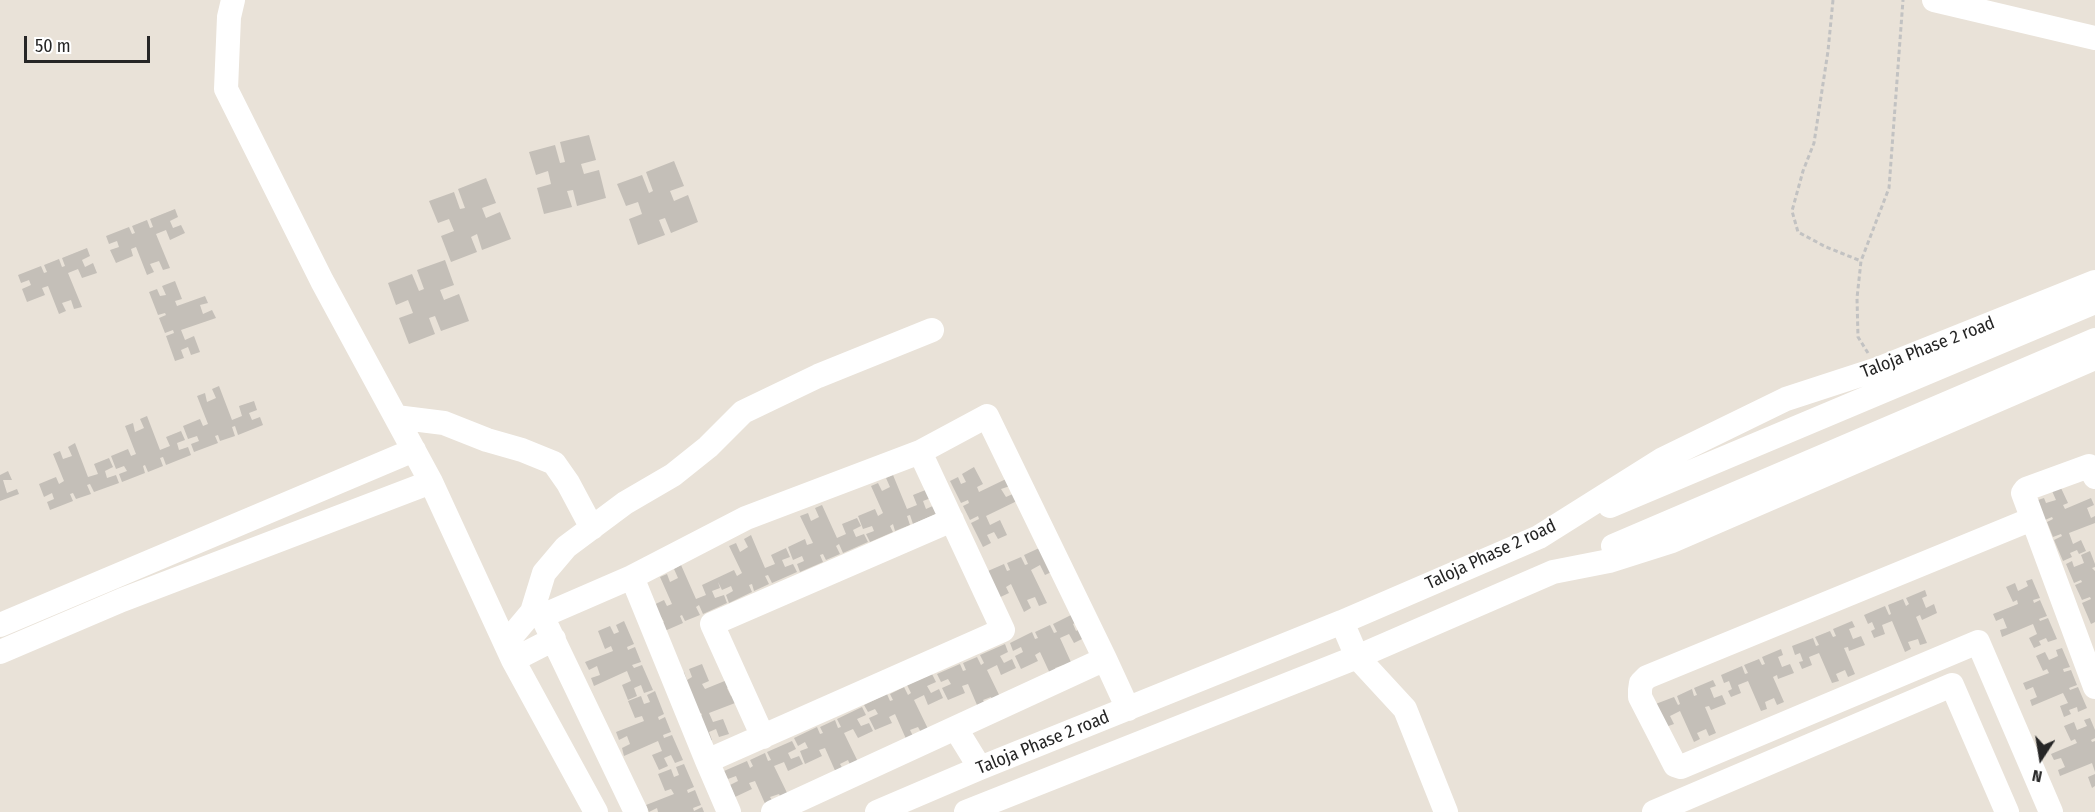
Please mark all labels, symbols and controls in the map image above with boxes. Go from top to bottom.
scale bar [27,24,153,62]
text: 50 m [35,35,71,57]
street label: Taloja Phase 2 road [1858,313,1998,383]
street label: Taloja Phase 2 road [1422,515,1560,595]
street label: Taloja Phase 2 road [973,706,1113,780]
north arrow [2011,728,2071,788]
text: N [2030,766,2044,786]

